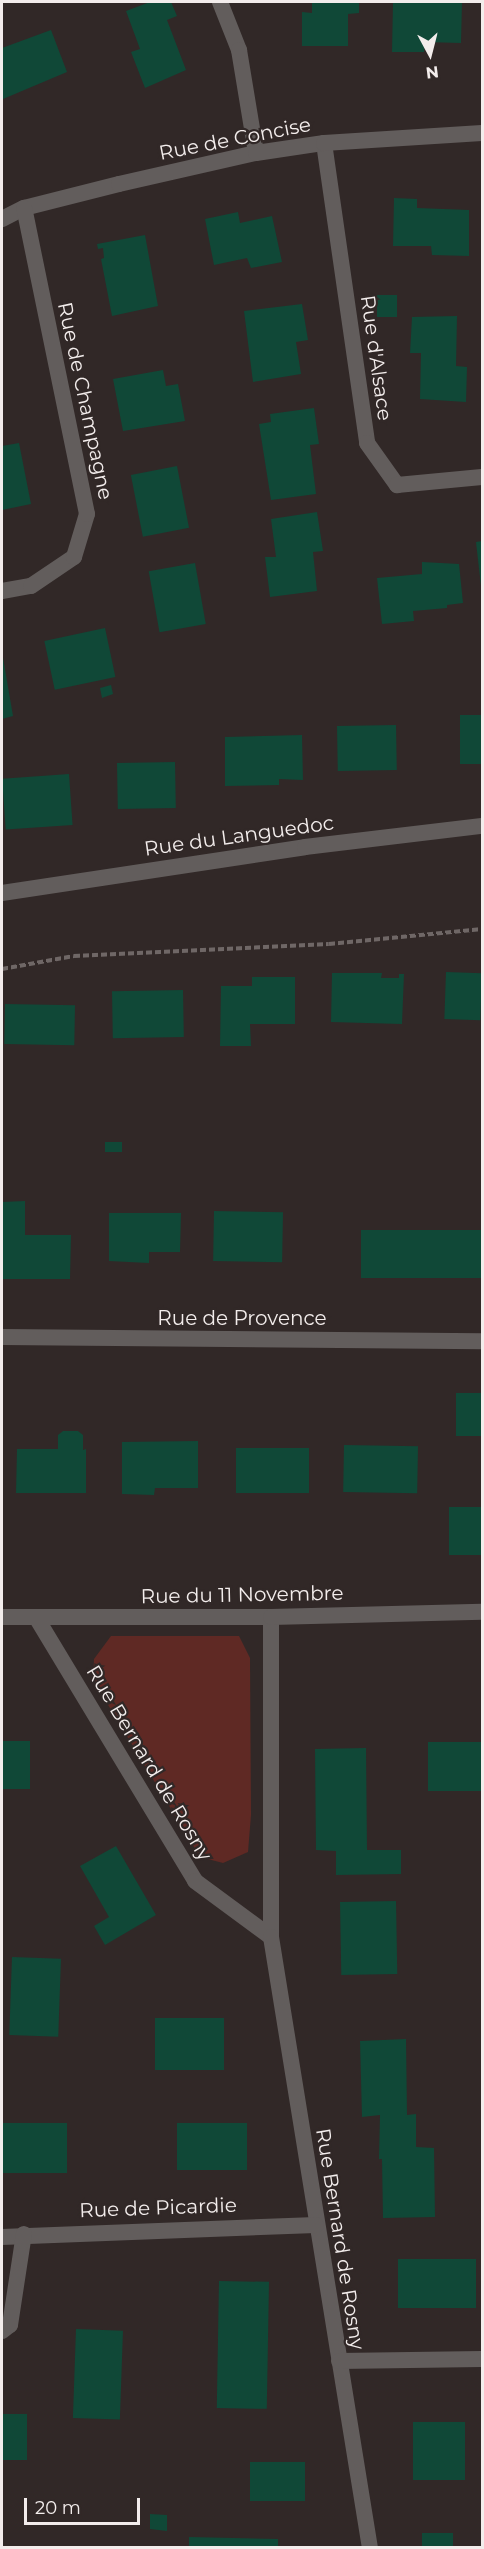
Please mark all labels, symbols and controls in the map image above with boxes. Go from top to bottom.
north arrow [400,24,460,84]
text: N [425,62,440,83]
street label: Rue de Concise [157,113,313,165]
street label: Rue d'Alsace [355,294,397,422]
street label: Rue de Champagne [52,300,118,502]
street label: Rue du Languedoc [143,811,335,861]
street label: Rue de Provence [157,1306,327,1330]
street label: Rue du 11 Novembre [140,1581,344,1609]
street label: Rue Bernard de Rosny [81,1661,217,1865]
street label: Rue Bernard de Rosny [311,2127,369,2351]
street label: Rue de Picardie [79,2193,237,2223]
scale bar [27,2486,142,2524]
text: 20 m [35,2497,81,2519]

